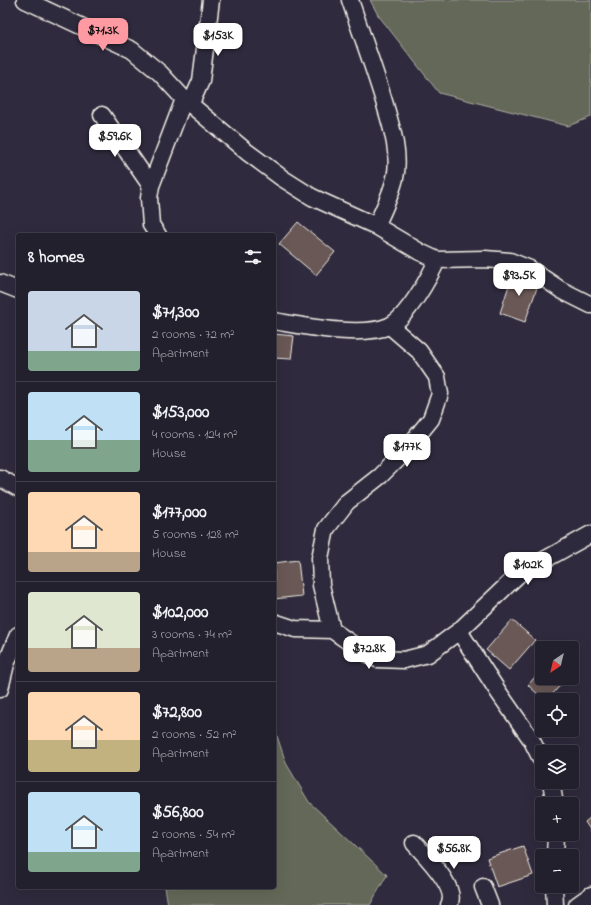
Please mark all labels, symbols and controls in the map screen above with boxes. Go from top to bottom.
pin: $71.3K [70,18,136,52]
text: $71.3K [87,21,119,40]
pin: $153K [190,23,246,57]
text: $153K [202,26,234,45]
pin: $59.6K [82,124,148,158]
text: $59.6K [98,127,132,146]
text: 8 homes [28,245,85,270]
icon: filters [242,246,264,268]
pin: $93.5K [486,263,552,297]
text: $93.5K [502,266,536,285]
text: $71,300 [152,300,199,325]
icon: home [60,307,108,355]
text: 2 rooms · 72 m² [152,325,234,344]
text: Apartment [152,344,209,363]
text: $153,000 [152,400,209,425]
icon: home [60,408,108,456]
text: 4 rooms · 124 m² [152,425,237,444]
pin: $177K [379,434,435,468]
text: $177K [392,437,422,456]
text: House [152,444,186,463]
text: $177,000 [152,500,207,525]
icon: home [60,508,108,556]
text: 5 rooms · 128 m² [152,525,239,544]
text: House [152,544,186,563]
pin: $102K [500,552,556,586]
text: $102K [513,555,543,574]
text: $102,000 [152,600,208,625]
icon: home [60,608,108,656]
text: 3 rooms · 74 m² [152,625,232,644]
pin: $72.8K [336,636,402,670]
text: $72.8K [352,639,386,658]
north arrow [535,641,579,685]
map controls [535,641,579,893]
text: Apartment [152,644,209,663]
button: locate [535,693,579,737]
text: $72,800 [152,700,202,725]
icon: home [60,708,108,756]
text: 2 rooms · 52 m² [152,725,236,744]
text: Apartment [152,744,209,763]
button: layers [535,745,579,789]
button: + [535,797,579,841]
text: $56,800 [152,800,203,825]
icon: home [60,808,108,856]
text: 2 rooms · 54 m² [152,825,235,844]
pin: $56.8K [421,836,487,870]
text: $56.8K [437,839,471,858]
text: Apartment [152,844,209,863]
button: − [535,849,579,893]

